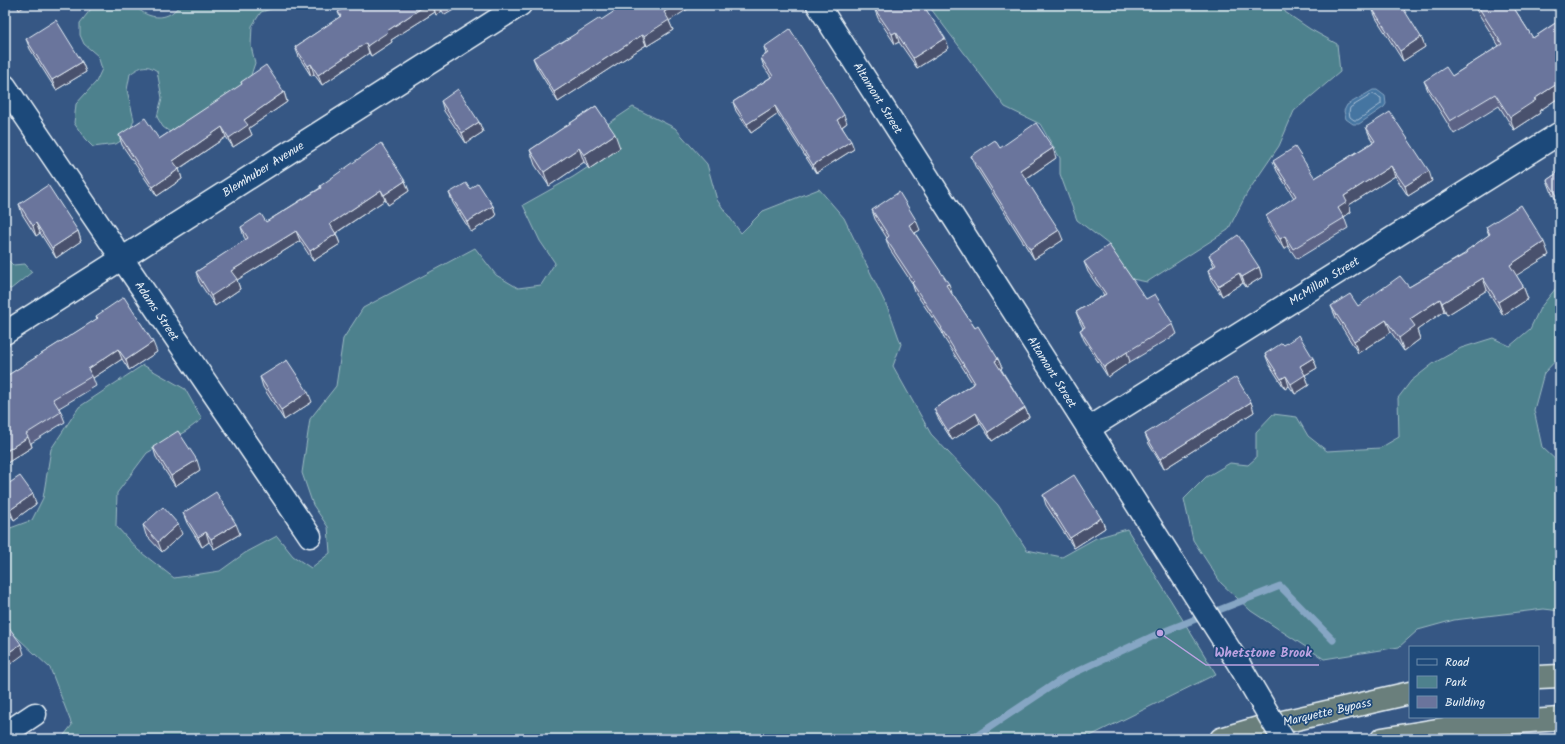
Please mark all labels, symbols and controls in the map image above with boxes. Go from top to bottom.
street label: Altamont Street [848,59,907,138]
street label: Blemhuber Avenue [219,136,308,202]
street label: McMillan Street [1285,252,1364,311]
street label: Adams Street [129,277,184,345]
street label: Altamont Street [1022,333,1081,412]
callout: Whetstone Brook [1206,640,1319,665]
text: Whetstone Brook [1214,643,1312,664]
legend [1409,646,1539,718]
text: Road [1445,653,1470,672]
text: Park [1445,673,1467,692]
street label: Marquette Bypass [1281,693,1373,732]
text: Building [1445,693,1485,712]

